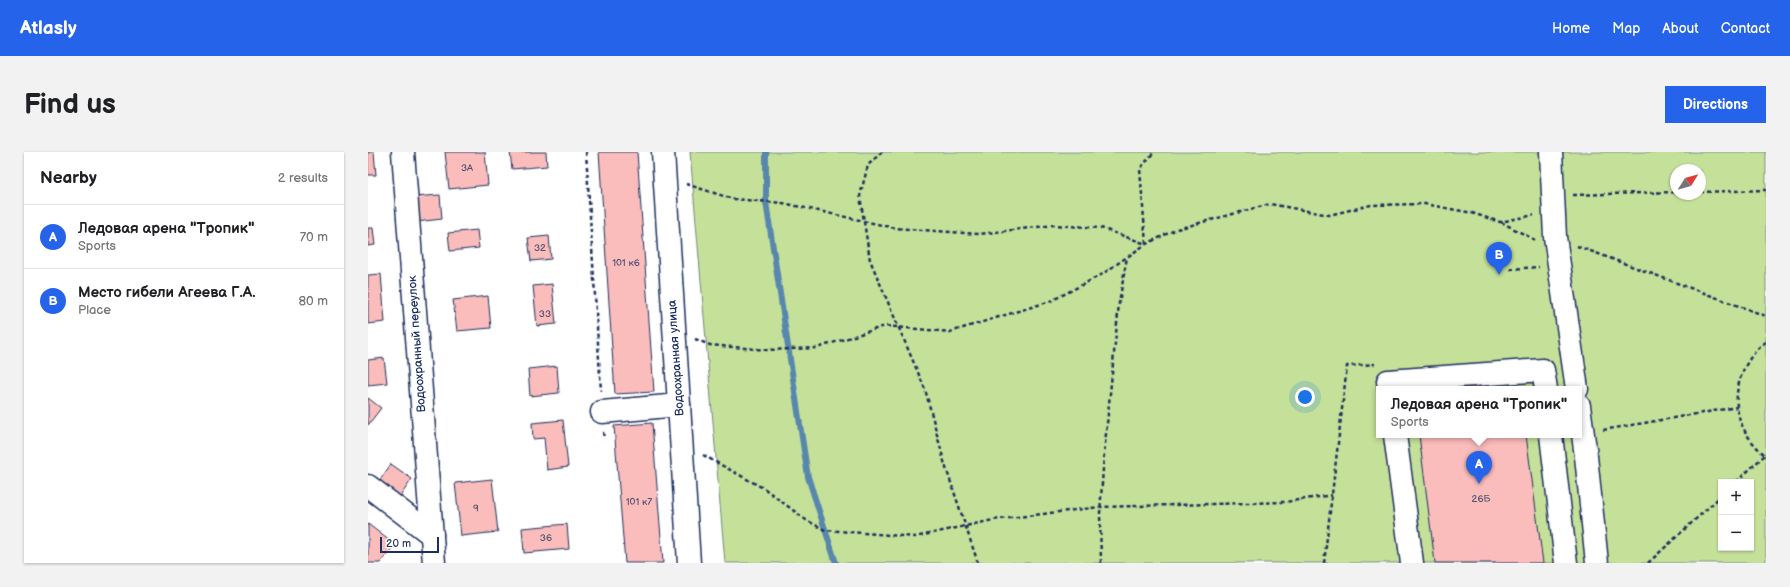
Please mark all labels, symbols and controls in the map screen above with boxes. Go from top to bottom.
text: Atlasly [20,17,77,40]
text: Home [1552,20,1590,37]
text: Map [1612,20,1640,37]
text: About [1662,20,1699,37]
text: Contact [1721,20,1770,37]
button: Directions [1665,86,1766,123]
text: Find us [24,88,116,121]
house number: 3А [461,162,474,174]
north arrow [1670,164,1706,200]
text: Nearby [40,168,97,188]
text: 2 results [278,170,328,186]
text: Ледовая арена "Тропик" [78,219,254,238]
text: A [49,229,57,245]
text: 70 m [300,229,328,245]
text: Sports [78,238,116,254]
house number: 32 [534,242,546,254]
pin: B [1486,242,1512,275]
house number: 101 к6 [612,257,640,269]
street label: Водоохранный переулок [405,275,429,413]
text: Место гибели Агеева Г.А. [78,283,256,302]
text: B [48,293,58,309]
text: 80 m [299,293,328,309]
street label: Водоохранная улица [664,299,688,417]
text: Place [78,302,111,318]
house number: 33 [539,308,551,320]
popup [1376,386,1582,438]
your location [1295,387,1315,407]
text: Ледовая арена "Тропик" [1391,395,1567,414]
text: Sports [1391,414,1429,430]
pin: A [1466,451,1492,484]
map controls [1718,479,1754,551]
button: + [1718,479,1754,515]
house number: 26Б [1472,493,1491,505]
house number: 101 к7 [626,496,652,508]
house number: 9 [473,502,479,514]
button: − [1718,515,1754,551]
house number: 36 [540,532,552,544]
scale bar [380,535,439,554]
text: 20 m [386,537,411,550]

